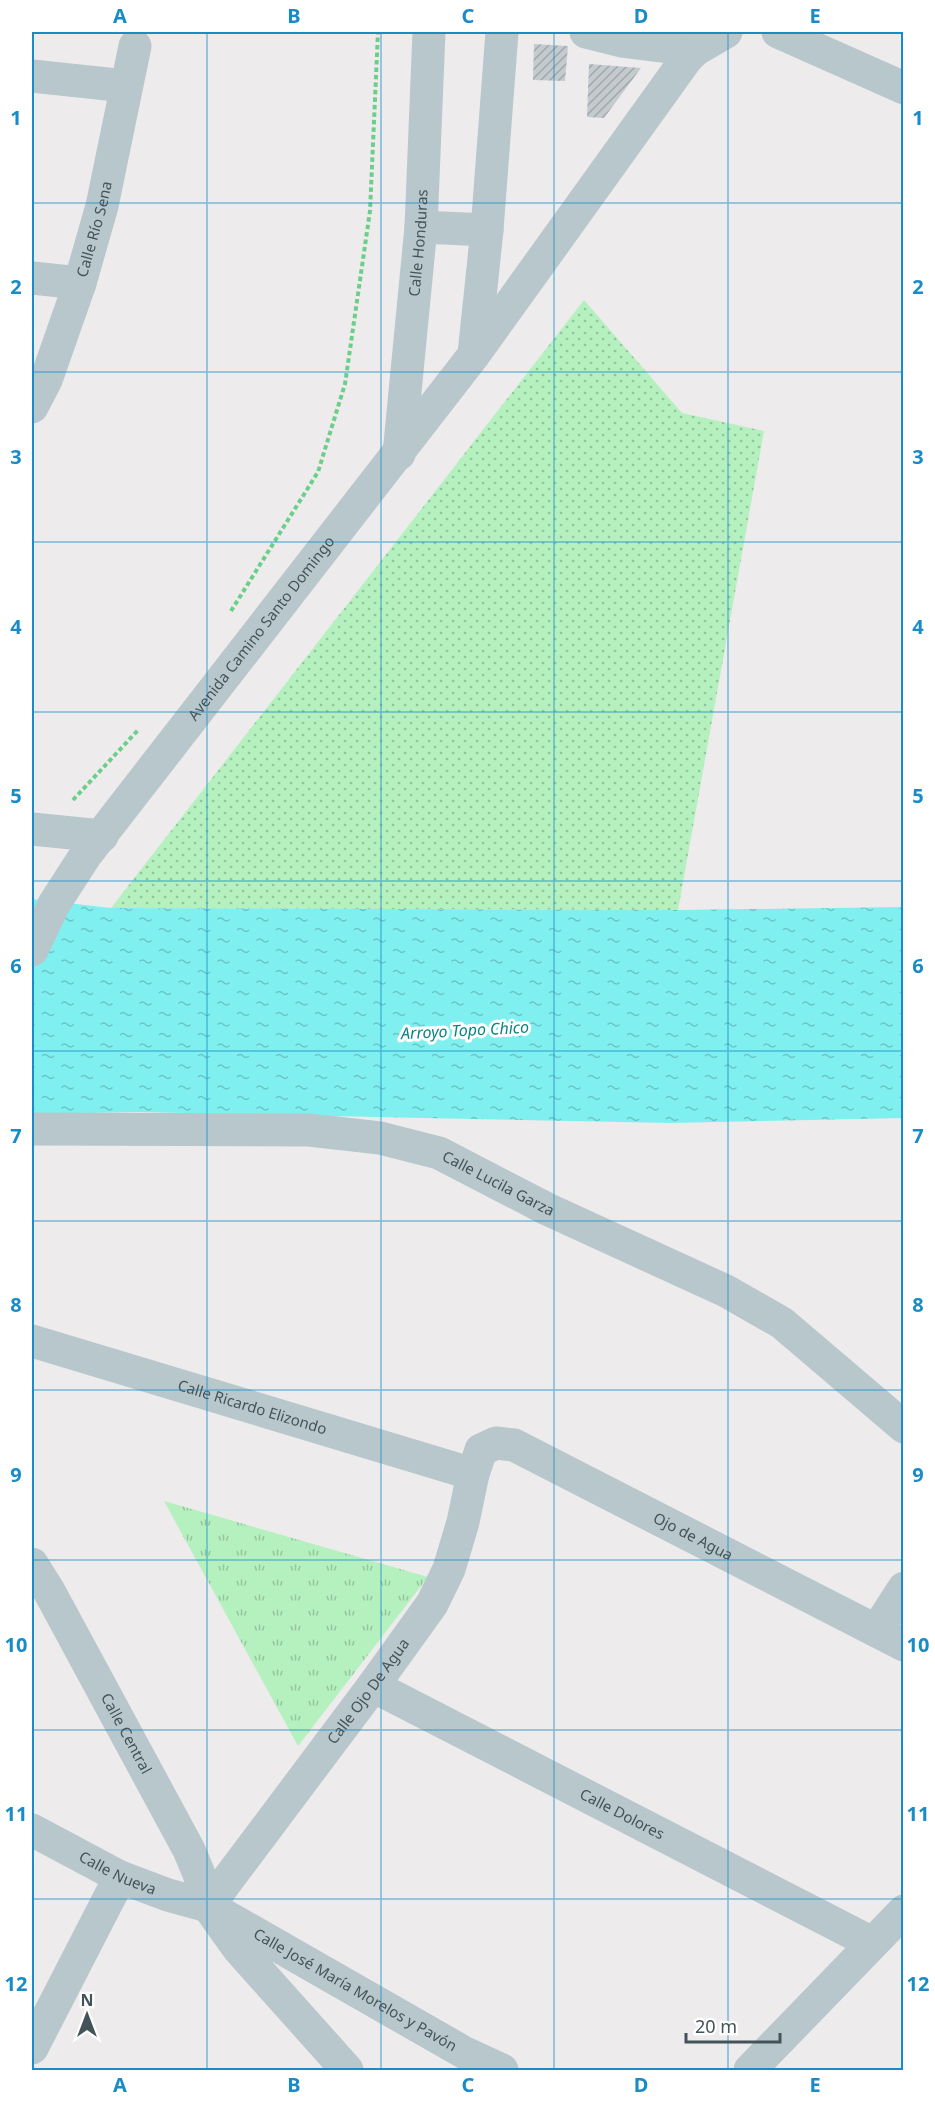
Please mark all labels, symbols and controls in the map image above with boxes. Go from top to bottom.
text: A [113,2,127,29]
text: B [287,2,301,29]
text: C [462,2,475,29]
text: D [634,2,648,29]
text: E [809,2,821,29]
text: 1 [10,104,22,131]
text: 1 [912,104,924,131]
street label: Calle Río Sena [71,179,116,279]
street label: Calle Honduras [403,189,432,297]
text: 2 [10,273,22,300]
text: 2 [912,273,924,300]
text: 3 [10,443,22,470]
text: 3 [912,443,924,470]
street label: Avenida Camino Santo Domingo [183,532,339,724]
text: 4 [10,613,22,640]
text: 4 [912,613,924,640]
text: 5 [10,782,22,809]
text: 5 [912,782,924,809]
text: 6 [10,952,22,979]
text: 6 [912,952,924,979]
water label: Arroyo Topo Chico [399,1016,530,1044]
text: 7 [10,1122,22,1149]
text: 7 [912,1122,924,1149]
street label: Calle Lucila Garza [439,1146,558,1220]
text: 8 [10,1291,22,1318]
text: 8 [912,1291,924,1318]
street label: Calle Ricardo Elizondo [175,1375,329,1438]
text: 9 [10,1461,22,1488]
text: 9 [912,1461,924,1488]
street label: Ojo de Agua [650,1507,736,1565]
text: 10 [5,1631,27,1658]
text: 10 [907,1631,929,1658]
street label: Calle Ojo De Agua [322,1634,413,1748]
street label: Calle Central [97,1689,157,1777]
street label: Calle Dolores [577,1783,668,1843]
text: 11 [5,1800,27,1827]
text: 11 [907,1800,929,1827]
street label: Calle Nueva [76,1846,159,1899]
street label: Calle José María Morelos y Pavón [250,1923,461,2055]
text: 12 [5,1970,27,1997]
text: 12 [907,1970,929,1997]
north arrow [57,1985,117,2045]
text: N [80,1989,94,2011]
scale bar [686,2006,780,2044]
text: 20 m [695,2014,737,2038]
text: A [113,2071,127,2098]
text: B [287,2071,301,2098]
text: C [462,2071,475,2098]
text: D [634,2071,648,2098]
text: E [809,2071,821,2098]

